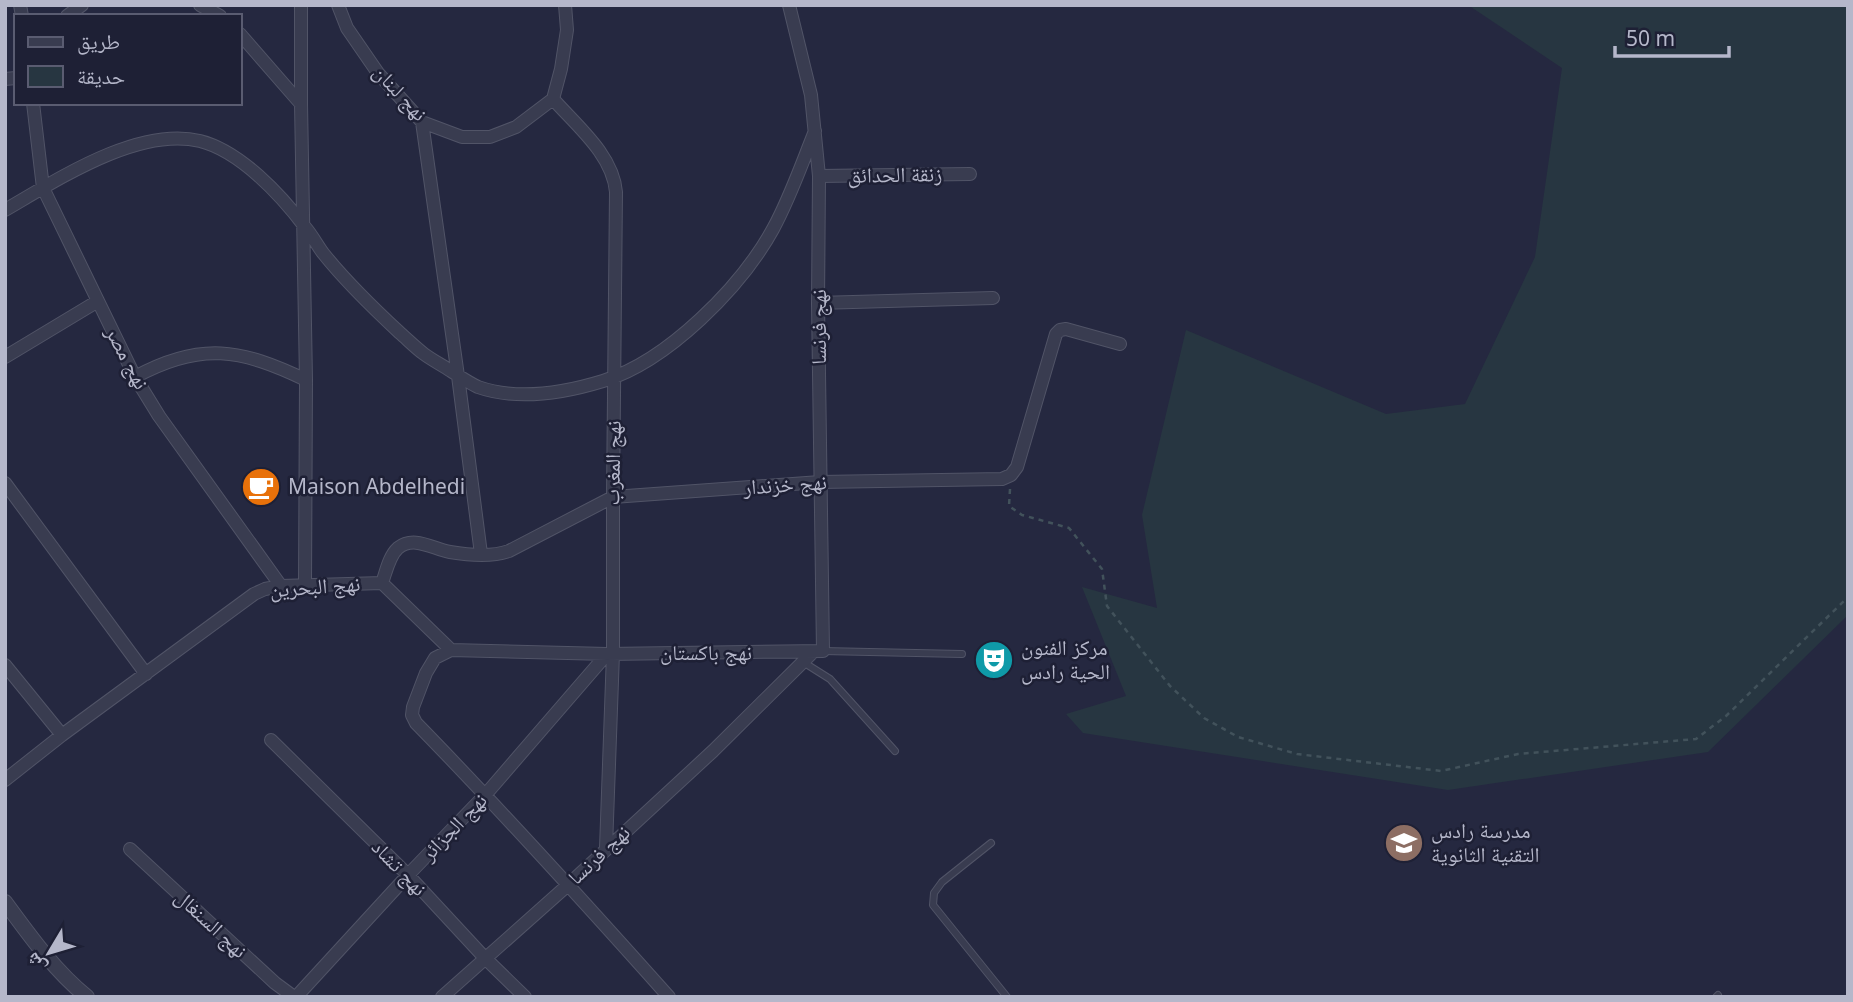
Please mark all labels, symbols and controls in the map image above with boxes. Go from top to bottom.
legend [14,14,242,105]
scale bar [1615,14,1729,58]
text: 50 m [1626,24,1675,52]
text: طريق [77,27,120,55]
street label: نهج لبنان [367,58,434,127]
text: حديقة [77,62,125,90]
street label: زنقة الحدائق [847,159,943,189]
street label: نهج فرنسا [804,289,832,365]
street label: نهج مصر [99,320,156,394]
street label: نهج المغرب [597,420,627,506]
cafe icon: Maison Abdelhedi [240,466,282,508]
street label: نهج خزندار [741,467,828,501]
place label: Maison Abdelhedi [288,472,465,500]
street label: نهج البحرين [269,569,361,603]
place label: مركز الفنون الحية رادس [1021,633,1110,685]
street label: نهج باكستان [660,638,752,666]
theatre icon: مركز الفنون الحية رادس [973,639,1015,681]
street label: نهج الجزائر [413,786,493,867]
place label: مدرسة رادس التقنية الثانوية [1431,816,1539,868]
street label: نهج فرنسا [561,818,635,890]
school or university icon: مدرسة رادس التقنية الثانوية [1383,822,1425,864]
street label: نهج تشاد [366,833,434,902]
street label: نهج السنغال [170,883,254,964]
north arrow [14,918,84,988]
text: ش [19,948,52,979]

